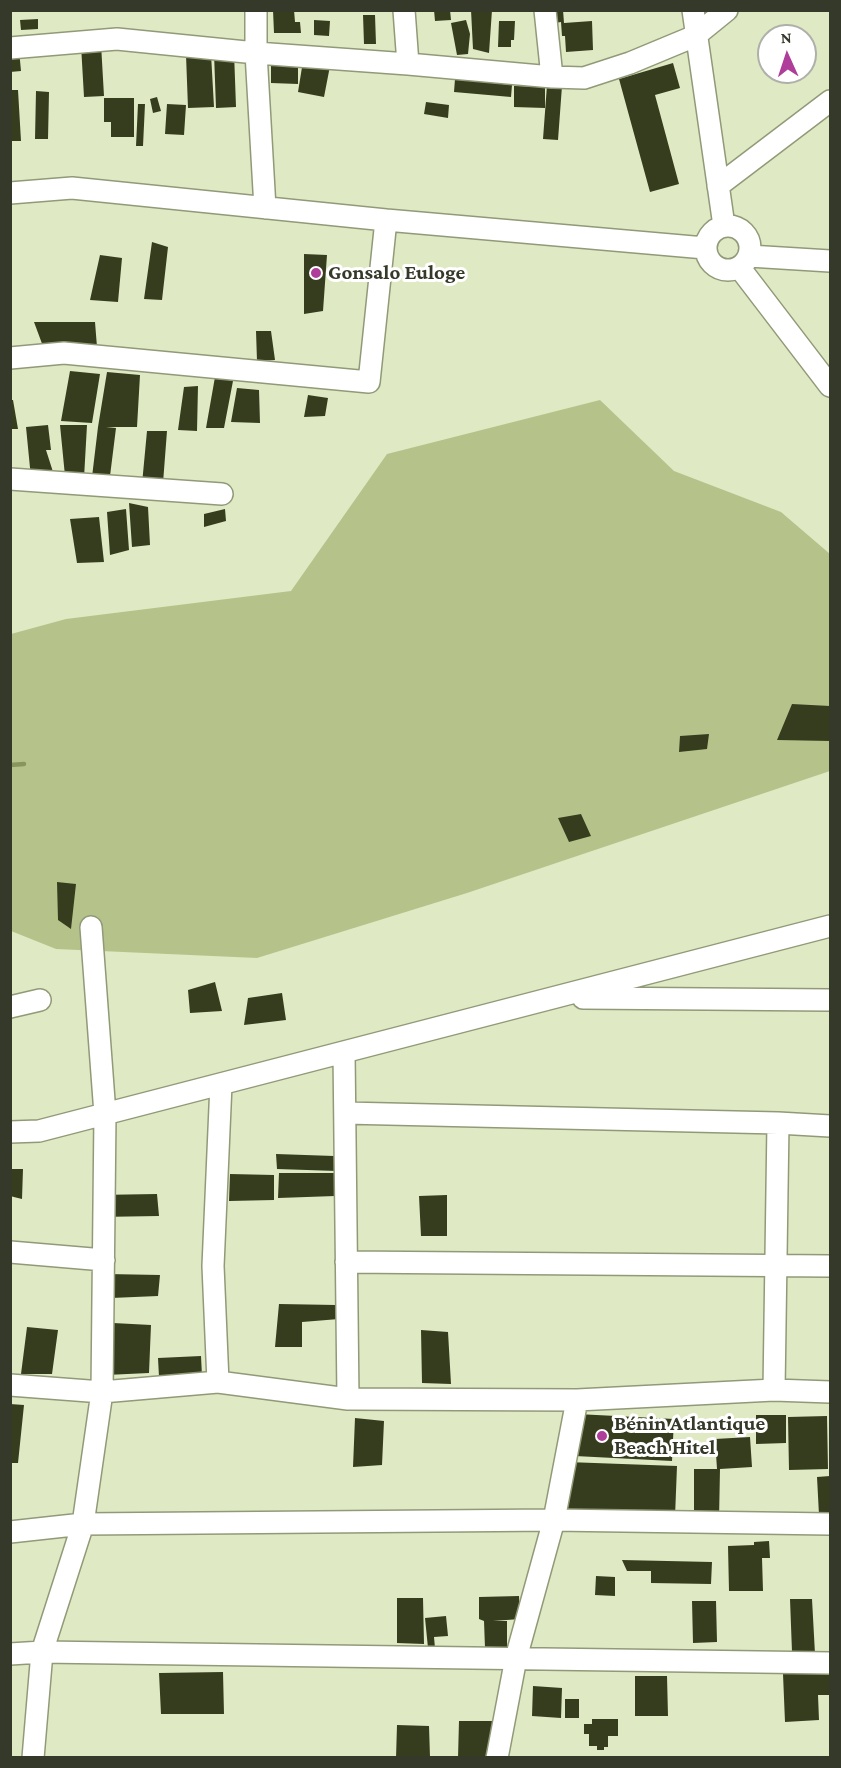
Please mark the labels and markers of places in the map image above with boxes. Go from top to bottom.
place label: Gonsalo Euloge [328,260,465,286]
marker: Gonsalo Euloge [309,266,323,280]
place label: Bénin Atlantique Beach Hitel [614,1411,765,1461]
marker: Bénin Atlantique Beach Hitel [595,1429,609,1443]

